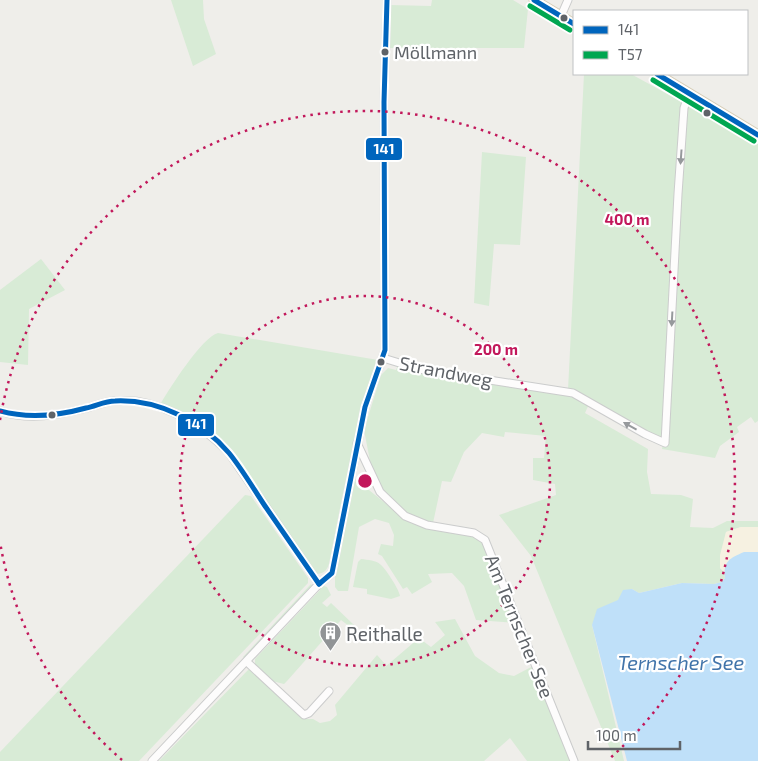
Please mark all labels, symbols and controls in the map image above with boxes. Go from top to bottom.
legend [573,10,748,75]
unlabelled marker [559,13,569,23]
text: 141 [618,20,639,38]
place label: Möllmann [394,41,477,63]
text: T57 [618,45,643,63]
marker: Möllmann [380,47,390,57]
unlabelled marker [702,108,712,118]
line badge: 141 [365,137,403,161]
text: 141 [373,140,395,157]
one-way arrow [677,149,685,165]
text: 400 m [605,210,649,228]
one-way arrow [668,312,676,328]
text: 200 m [474,340,518,358]
street label: Strandweg [398,351,495,391]
unlabelled marker [376,357,386,367]
unlabelled marker [47,410,57,420]
line badge: 141 [177,413,215,437]
text: 141 [185,415,207,432]
one-way arrow [624,421,637,430]
centre of rings [356,472,374,490]
street label: Am Ternscher See [481,551,559,701]
building icon: Reithalle [318,621,342,652]
place label: Reithalle [346,622,423,645]
water label: Ternscher See [618,650,744,674]
scale bar [588,718,680,750]
text: 100 m [596,726,637,744]

